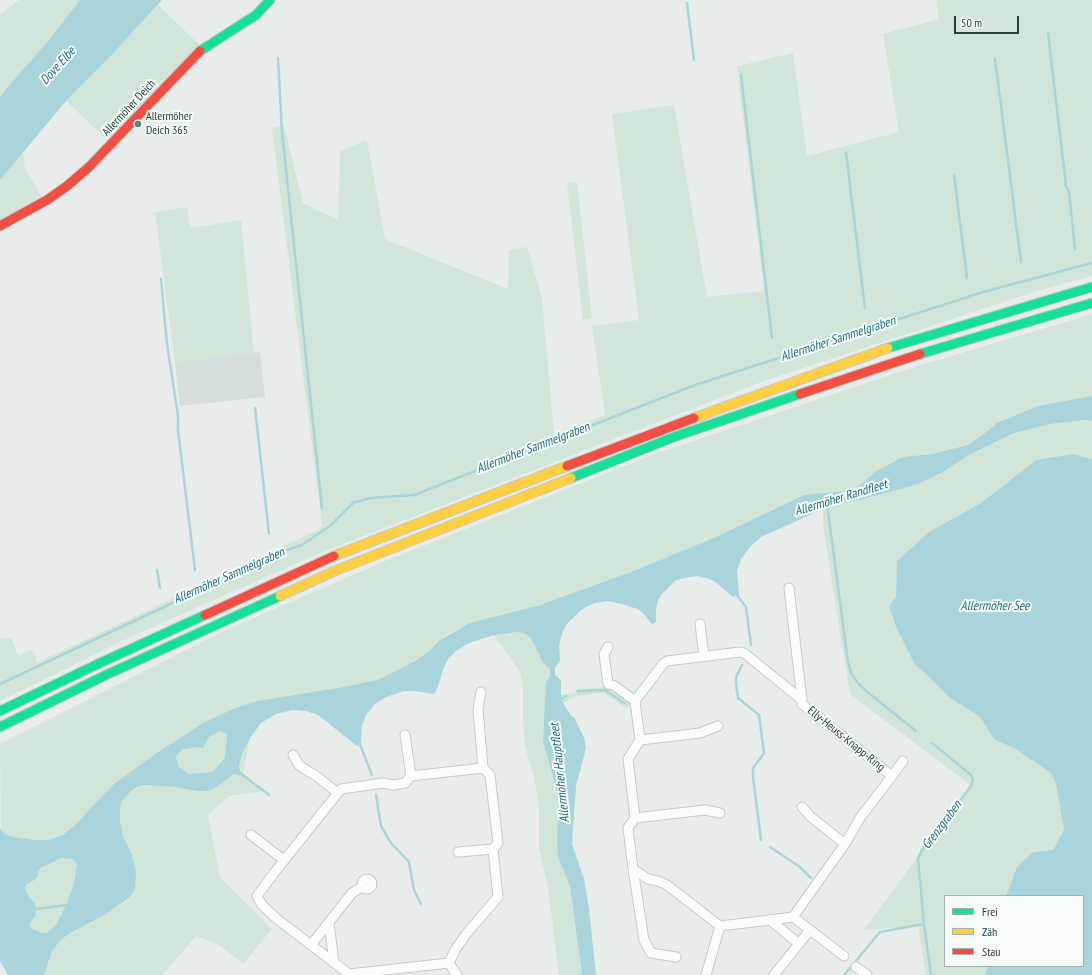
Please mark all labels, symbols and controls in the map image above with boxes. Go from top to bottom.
scale bar [956,8,1021,34]
text: 50 m [961,15,982,30]
water label: Dove Elbe [37,44,79,88]
street label: Allermöher Deich [99,77,159,139]
place label: Allermöher Deich 365 [146,110,192,138]
marker: Allermöher Deich 365 [133,119,143,129]
water label: Allermöher Sammelgraben [779,313,897,365]
water label: Allermöher Sammelgraben [474,419,592,477]
water label: Allermöher Randfleet [793,477,889,519]
water label: Allermöher Sammelgraben [171,545,287,607]
water label: Allermöher See [961,598,1029,614]
street label: Elly-Heuss-Knapp-Ring [804,703,888,775]
water label: Allermöher Hauptfleet [547,722,573,824]
water label: Grenzgraben [919,798,965,852]
legend [944,895,1084,967]
text: Frei [982,904,998,919]
text: Zäh [982,924,997,939]
text: Stau [982,944,1000,959]

